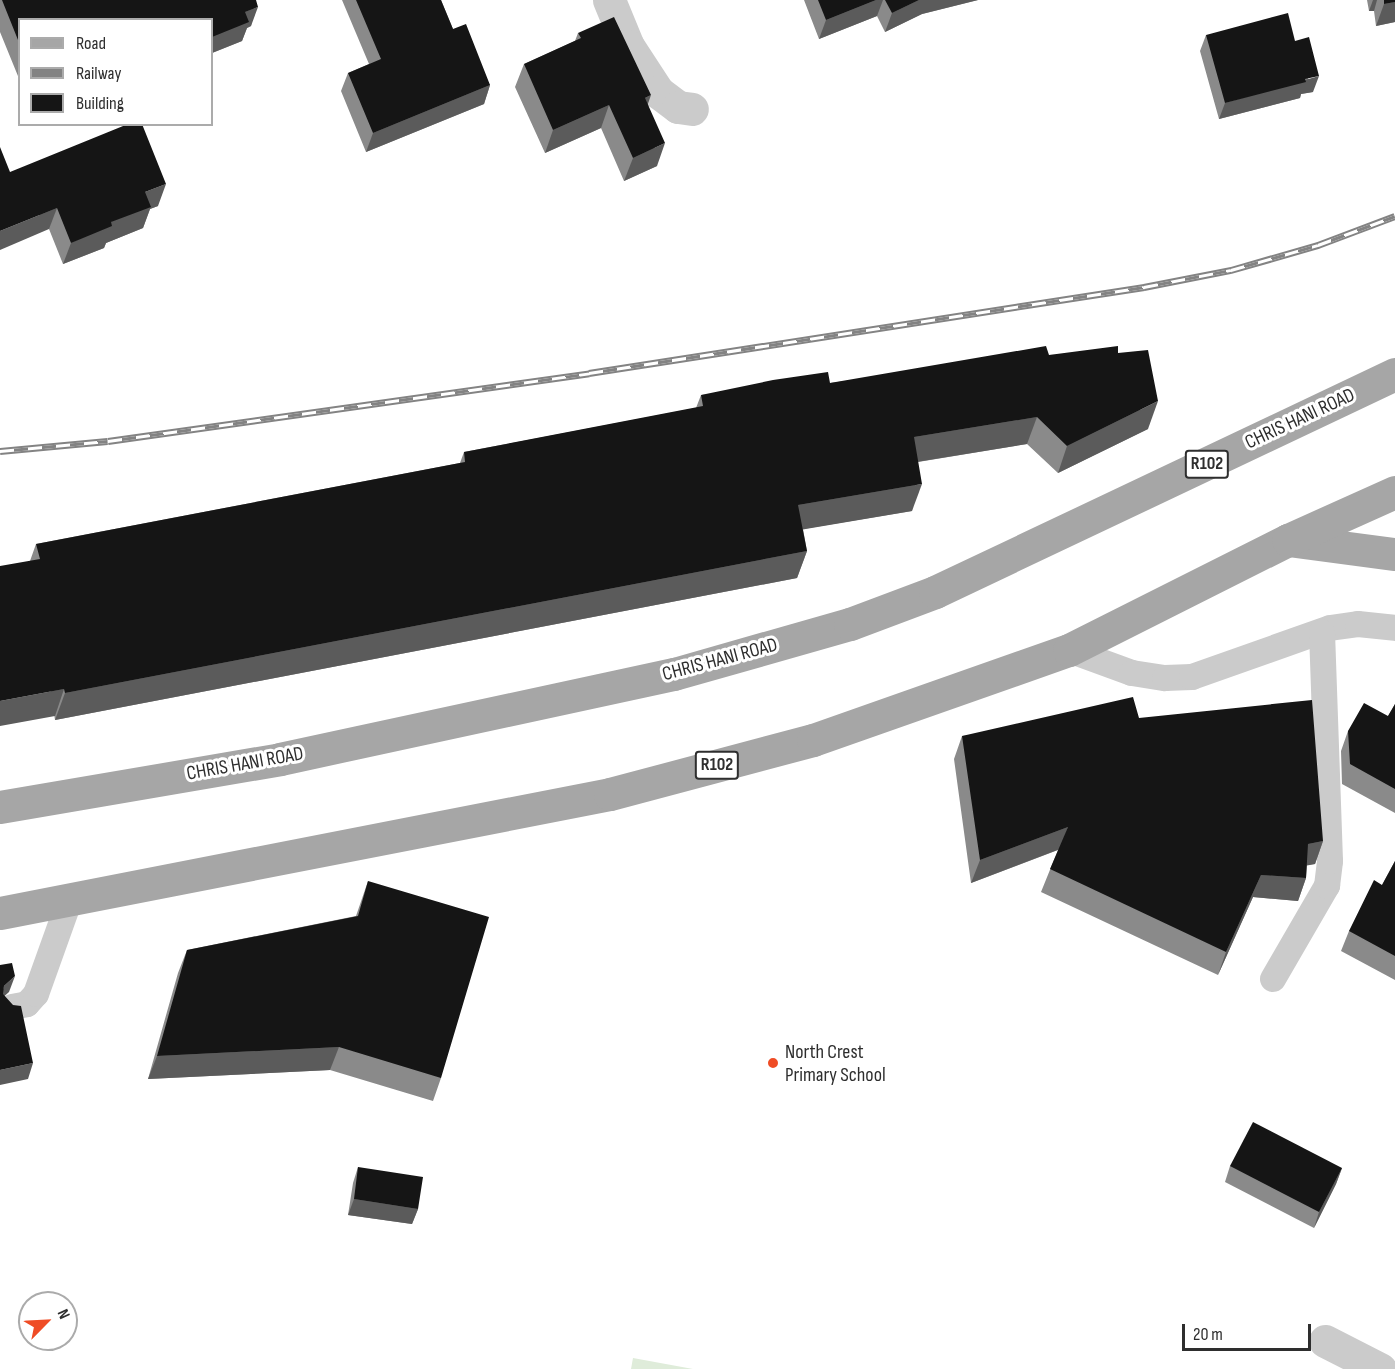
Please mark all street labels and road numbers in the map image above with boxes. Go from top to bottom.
street label: CHRIS HANI ROAD [1241,383,1359,455]
road number: R102 [1184,449,1230,479]
street label: CHRIS HANI ROAD [660,633,780,687]
street label: CHRIS HANI ROAD [185,742,305,786]
road number: R102 [694,750,740,780]

